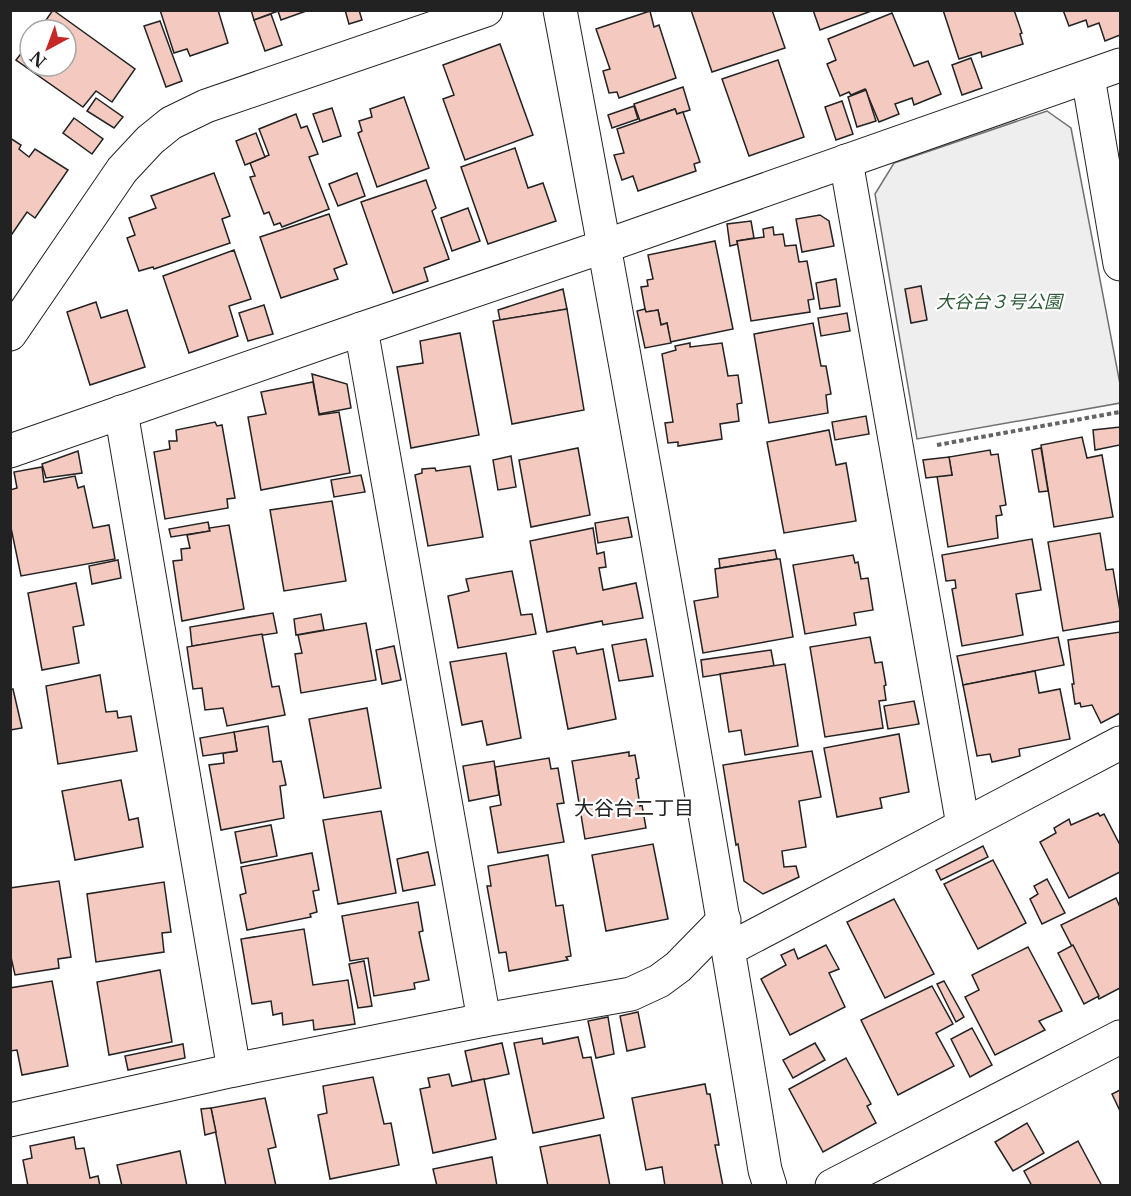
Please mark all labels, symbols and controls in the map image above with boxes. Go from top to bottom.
north arrow [18,18,78,78]
text: N [26,47,50,72]
park label: 大谷台３号公園 [936,291,1065,313]
district label: 大谷台二丁目 [574,796,694,820]

